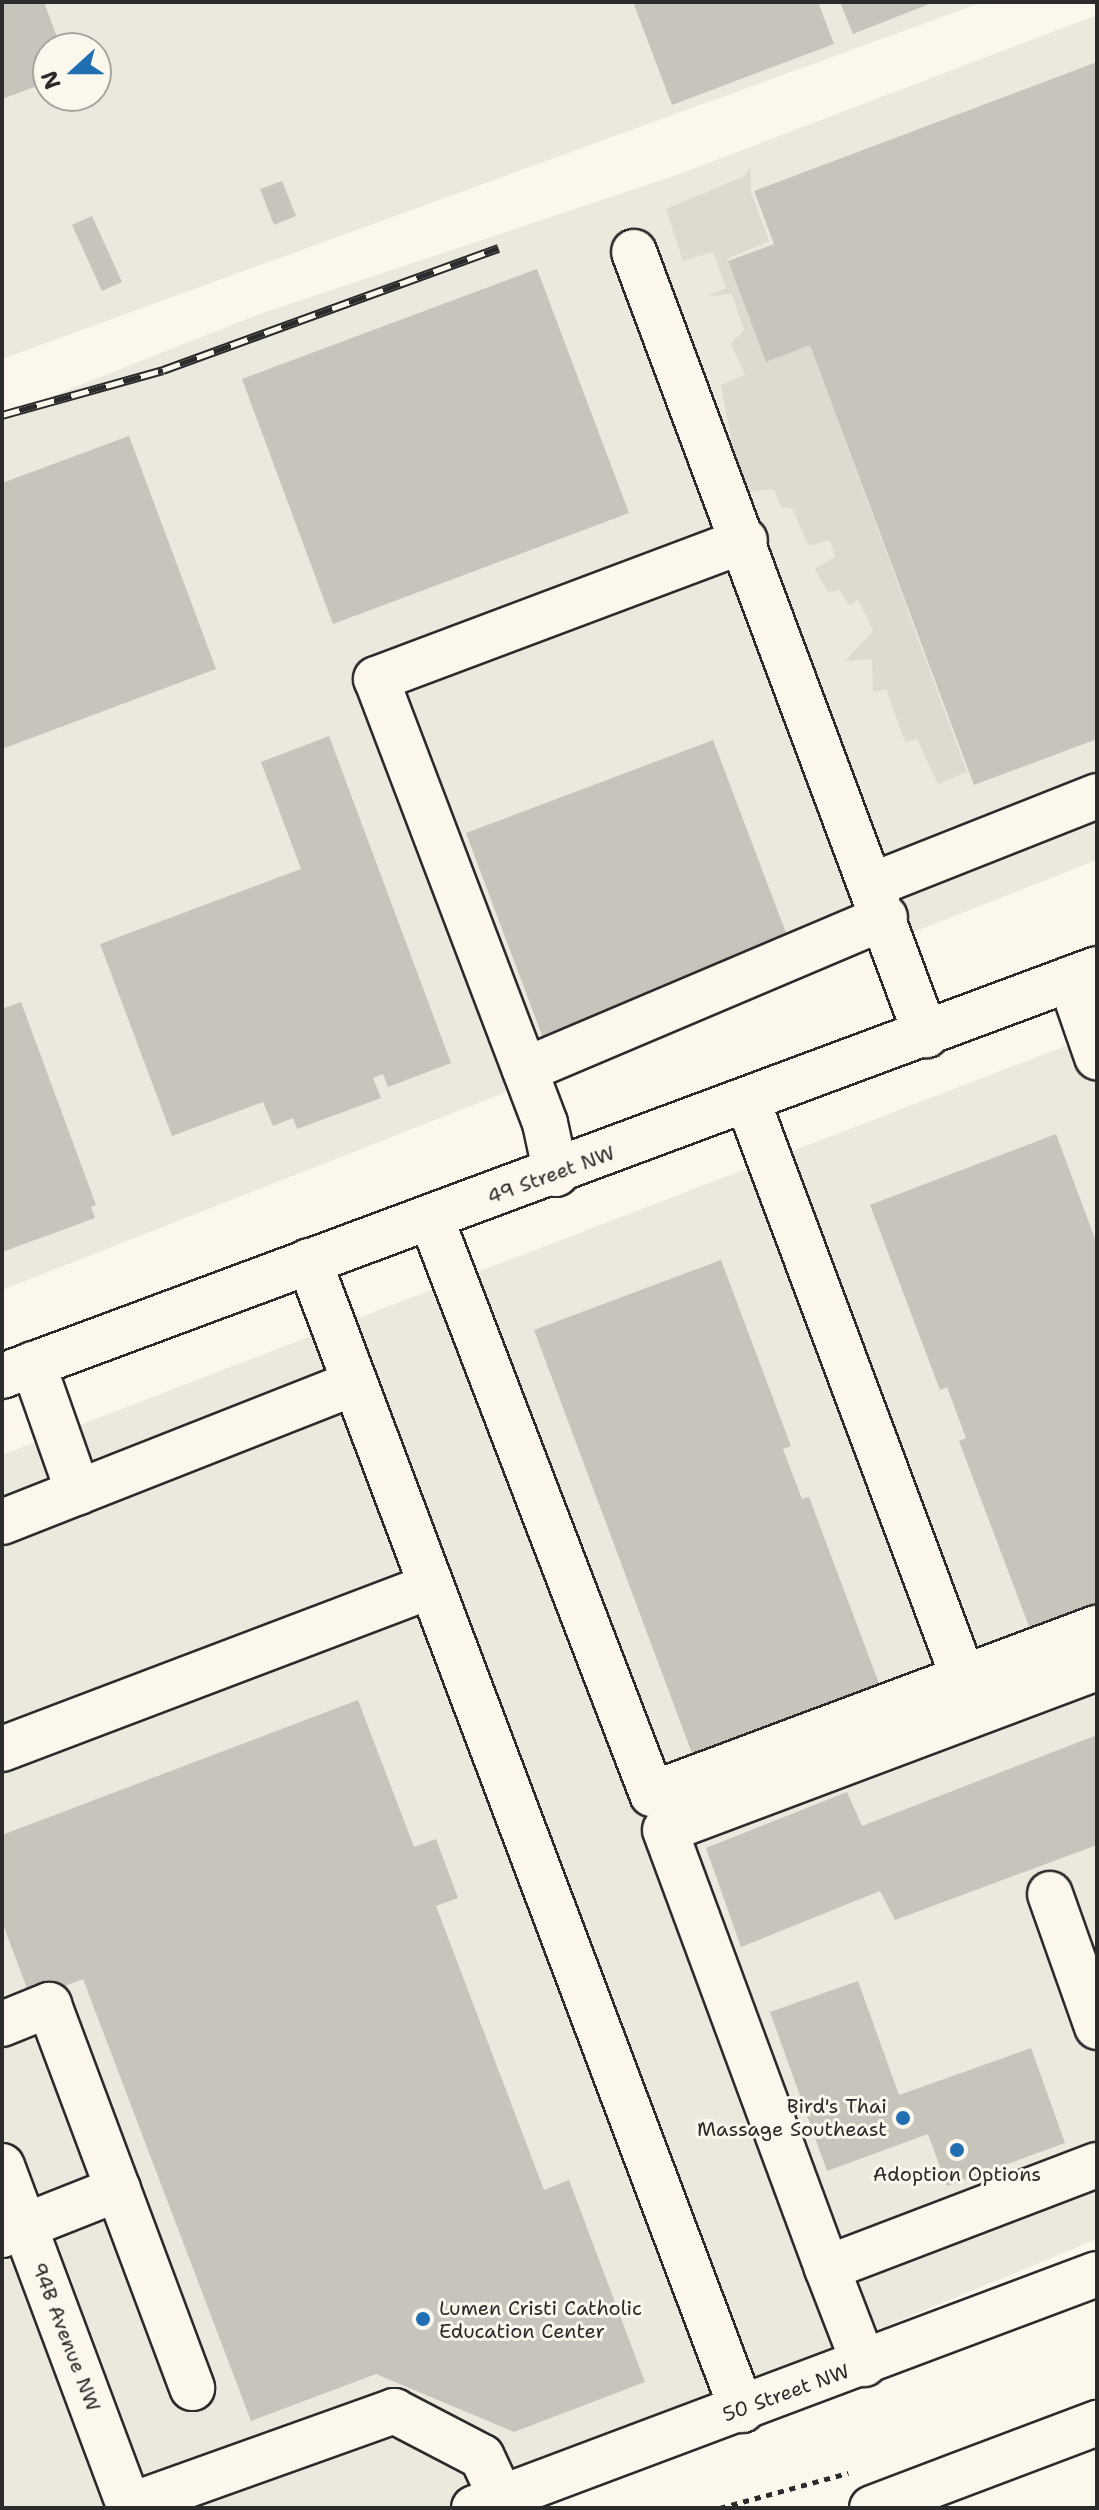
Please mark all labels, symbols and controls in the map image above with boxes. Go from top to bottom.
north arrow [32,32,112,112]
text: N [34,67,68,93]
street label: 49 Street NW [484,1141,618,1209]
place label: Bird's Thai Massage Southeast [697,2094,887,2141]
marker: Bird's Thai Massage Southeast [894,2109,912,2127]
marker: Adoption Options [948,2141,966,2159]
place label: Adoption Options [873,2162,1041,2186]
street label: 94B Avenue NW [27,2259,105,2415]
place label: Lumen Cristi Catholic Education Center [439,2296,642,2343]
marker: Lumen Cristi Catholic Education Center [414,2310,432,2328]
street label: 50 Street NW [719,2359,853,2427]

